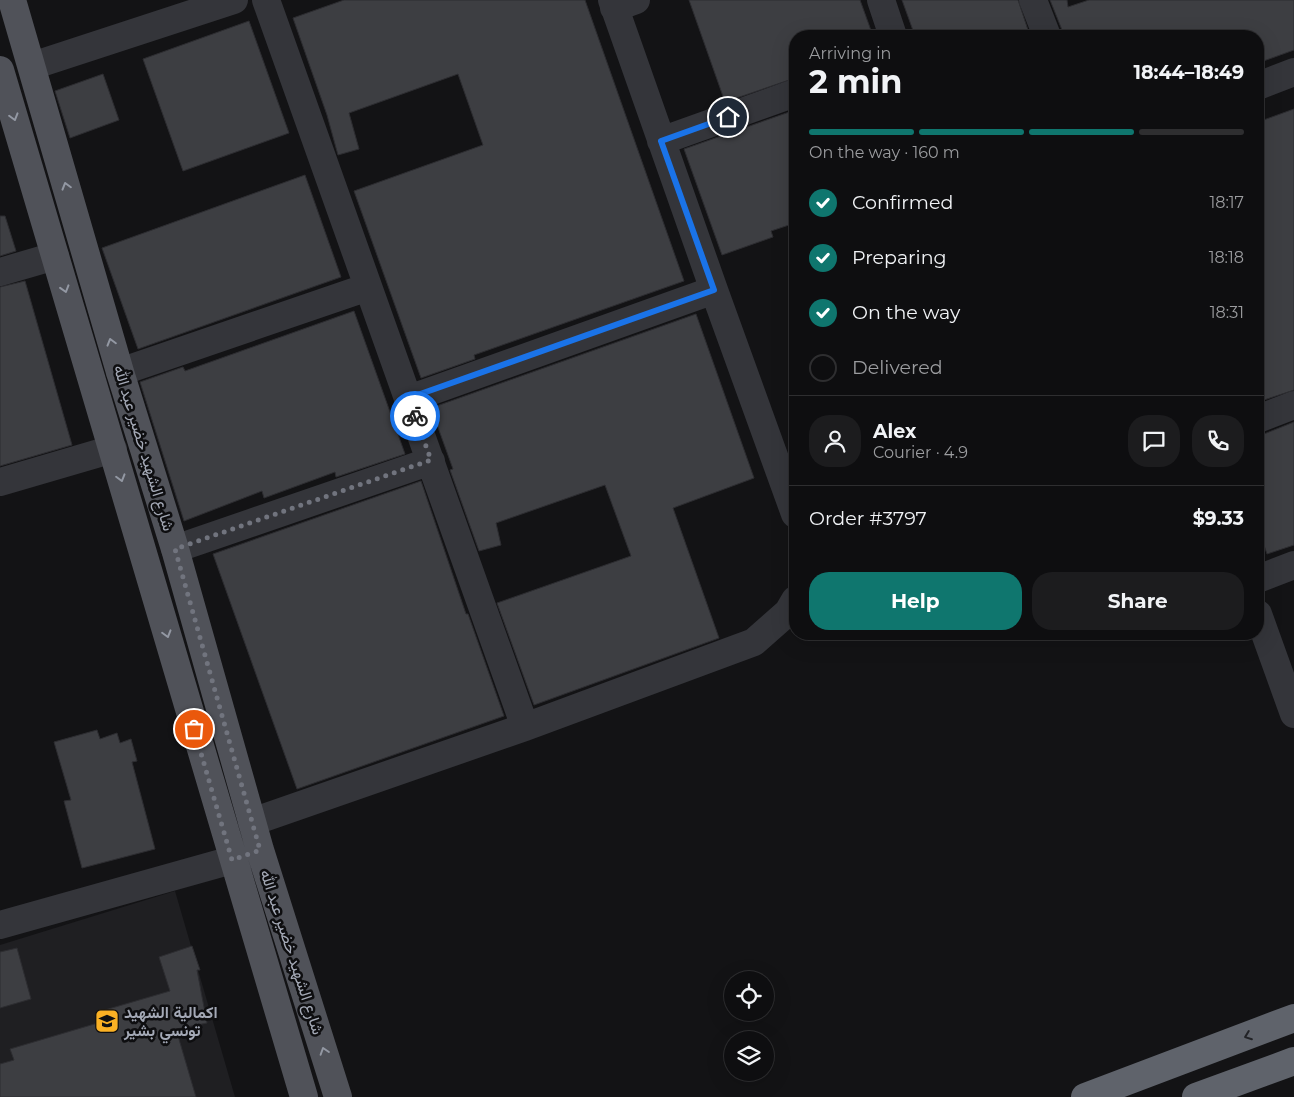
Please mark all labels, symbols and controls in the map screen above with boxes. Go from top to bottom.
text: Arriving in [809,44,891,63]
text: 18:44–18:49 [1133,61,1244,84]
text: 2 min [809,62,902,101]
pin [707,96,749,138]
icon: home [714,103,742,131]
one-way arrow [8,112,18,120]
text: On the way · 160 m [809,143,960,162]
one-way arrow [62,182,72,190]
icon: check [809,189,837,217]
text: Confirmed [852,191,953,214]
text: 18:17 [1209,193,1244,212]
icon: check [809,244,837,272]
text: Preparing [852,246,947,269]
text: 18:18 [1209,248,1244,267]
one-way arrow [59,285,69,293]
icon: check [809,299,837,327]
text: On the way [852,301,960,324]
text: 18:31 [1210,303,1244,322]
one-way arrow [107,338,117,346]
text: Delivered [852,356,943,379]
street label: شارع الشهيد خضير عبد الله [108,363,178,534]
courier [390,391,440,441]
icon: bike [401,402,429,430]
button: person [809,415,861,467]
button: chat [1128,415,1180,467]
button: phone [1192,415,1244,467]
text: Alex [873,420,916,443]
text: Courier · 4.9 [873,443,968,462]
one-way arrow [116,474,126,482]
text: Order #3797 [809,507,927,530]
text: $9.33 [1193,507,1244,530]
button: Help [809,572,1022,630]
button: Share [1032,572,1244,630]
one-way arrow [161,630,171,638]
pin [173,708,215,750]
icon: bag [180,715,208,743]
street label: شارع الشهيد خضير عبد الله [254,867,328,1038]
map controls [724,971,774,1081]
button: locate [724,971,774,1021]
place label: اكمالية الشهيد تونسي بشير [123,1003,218,1044]
school or university icon: اكمالية الشهيد تونسي بشير [94,1008,120,1034]
one-way arrow [1245,1030,1253,1040]
button: layers [724,1031,774,1081]
one-way arrow [319,1047,329,1055]

